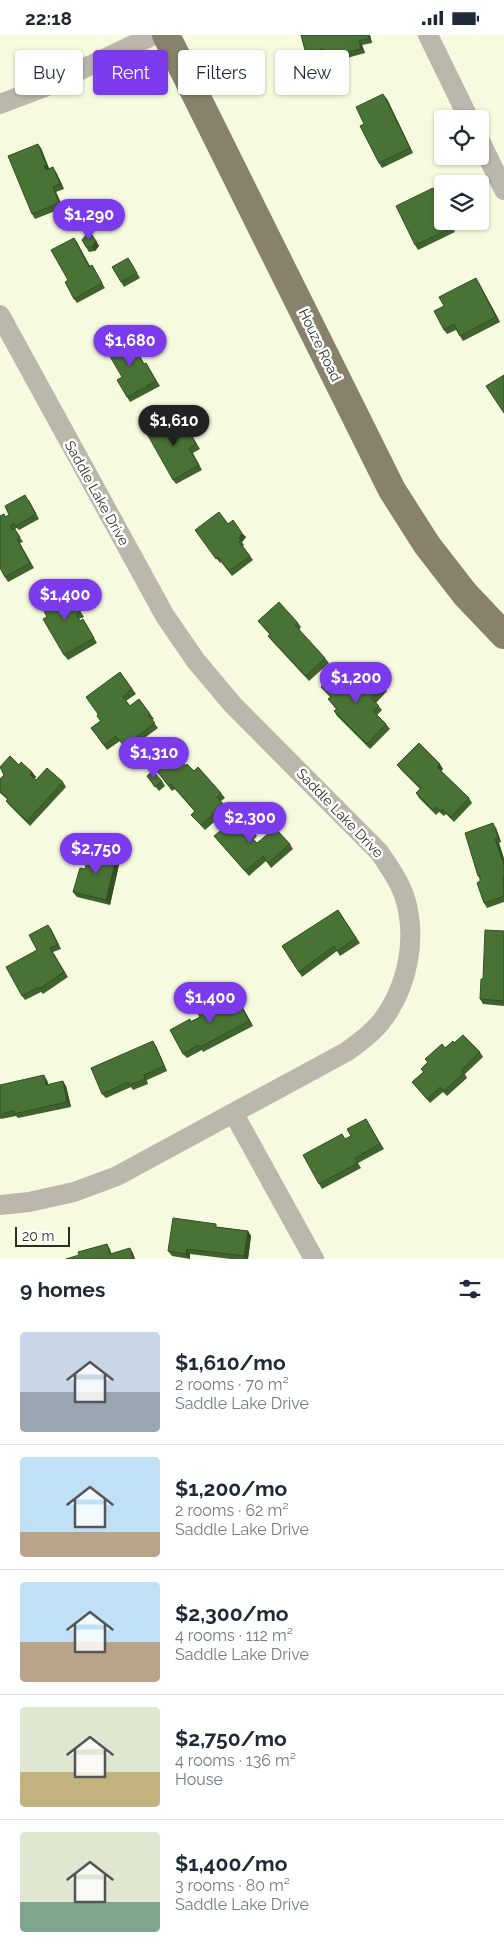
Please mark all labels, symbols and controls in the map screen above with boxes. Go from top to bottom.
text: 22:18 [25,7,72,29]
chip: Buy [15,50,83,95]
chip: Rent [93,50,168,95]
chip: Filters [178,50,265,95]
chip: New [275,50,349,95]
map controls [434,110,489,230]
button: locate [434,110,489,165]
button: layers [434,175,489,230]
pin: $1,290 [48,199,130,241]
text: $1,290 [64,205,114,224]
street label: Houze Road [296,306,344,384]
pin: $1,680 [89,325,171,367]
text: $1,680 [105,331,155,350]
pin: $1,610 [133,405,215,447]
text: $1,610 [149,411,199,430]
street label: Saddle Lake Drive [62,438,132,548]
pin: $1,400 [24,579,106,621]
text: $1,400 [40,585,90,604]
pin: $1,200 [315,661,397,704]
text: $1,200 [331,668,381,687]
pin: $1,310 [113,737,195,779]
text: $1,310 [130,743,178,762]
street label: Saddle Lake Drive [294,765,386,861]
pin: $2,300 [209,801,291,844]
text: $2,300 [224,808,276,827]
pin: $2,750 [55,833,137,875]
text: $2,750 [71,839,121,858]
pin: $1,400 [169,981,251,1024]
text: $1,400 [185,988,235,1007]
scale bar [15,1224,70,1247]
text: 20 m [22,1228,54,1244]
icon: filters [456,1275,484,1303]
text: 9 homes [20,1277,105,1302]
text: $1,610/mo [175,1350,286,1375]
icon: home [60,1352,120,1412]
text: 2 rooms · 70 m² [175,1375,289,1394]
text: Saddle Lake Drive [175,1394,309,1413]
text: $1,200/mo [175,1476,287,1501]
icon: home [60,1477,120,1537]
text: 2 rooms · 62 m² [175,1501,288,1520]
text: Saddle Lake Drive [175,1520,309,1539]
text: $2,300/mo [175,1601,289,1626]
icon: home [60,1602,120,1662]
text: 4 rooms · 112 m² [175,1626,293,1645]
text: Saddle Lake Drive [175,1645,309,1664]
text: $2,750/mo [175,1726,287,1751]
icon: home [60,1727,120,1787]
text: 4 rooms · 136 m² [175,1751,296,1770]
text: House [175,1770,223,1789]
text: $1,400/mo [175,1851,287,1876]
icon: home [60,1852,120,1912]
text: 3 rooms · 80 m² [175,1876,290,1895]
text: Saddle Lake Drive [175,1895,309,1914]

